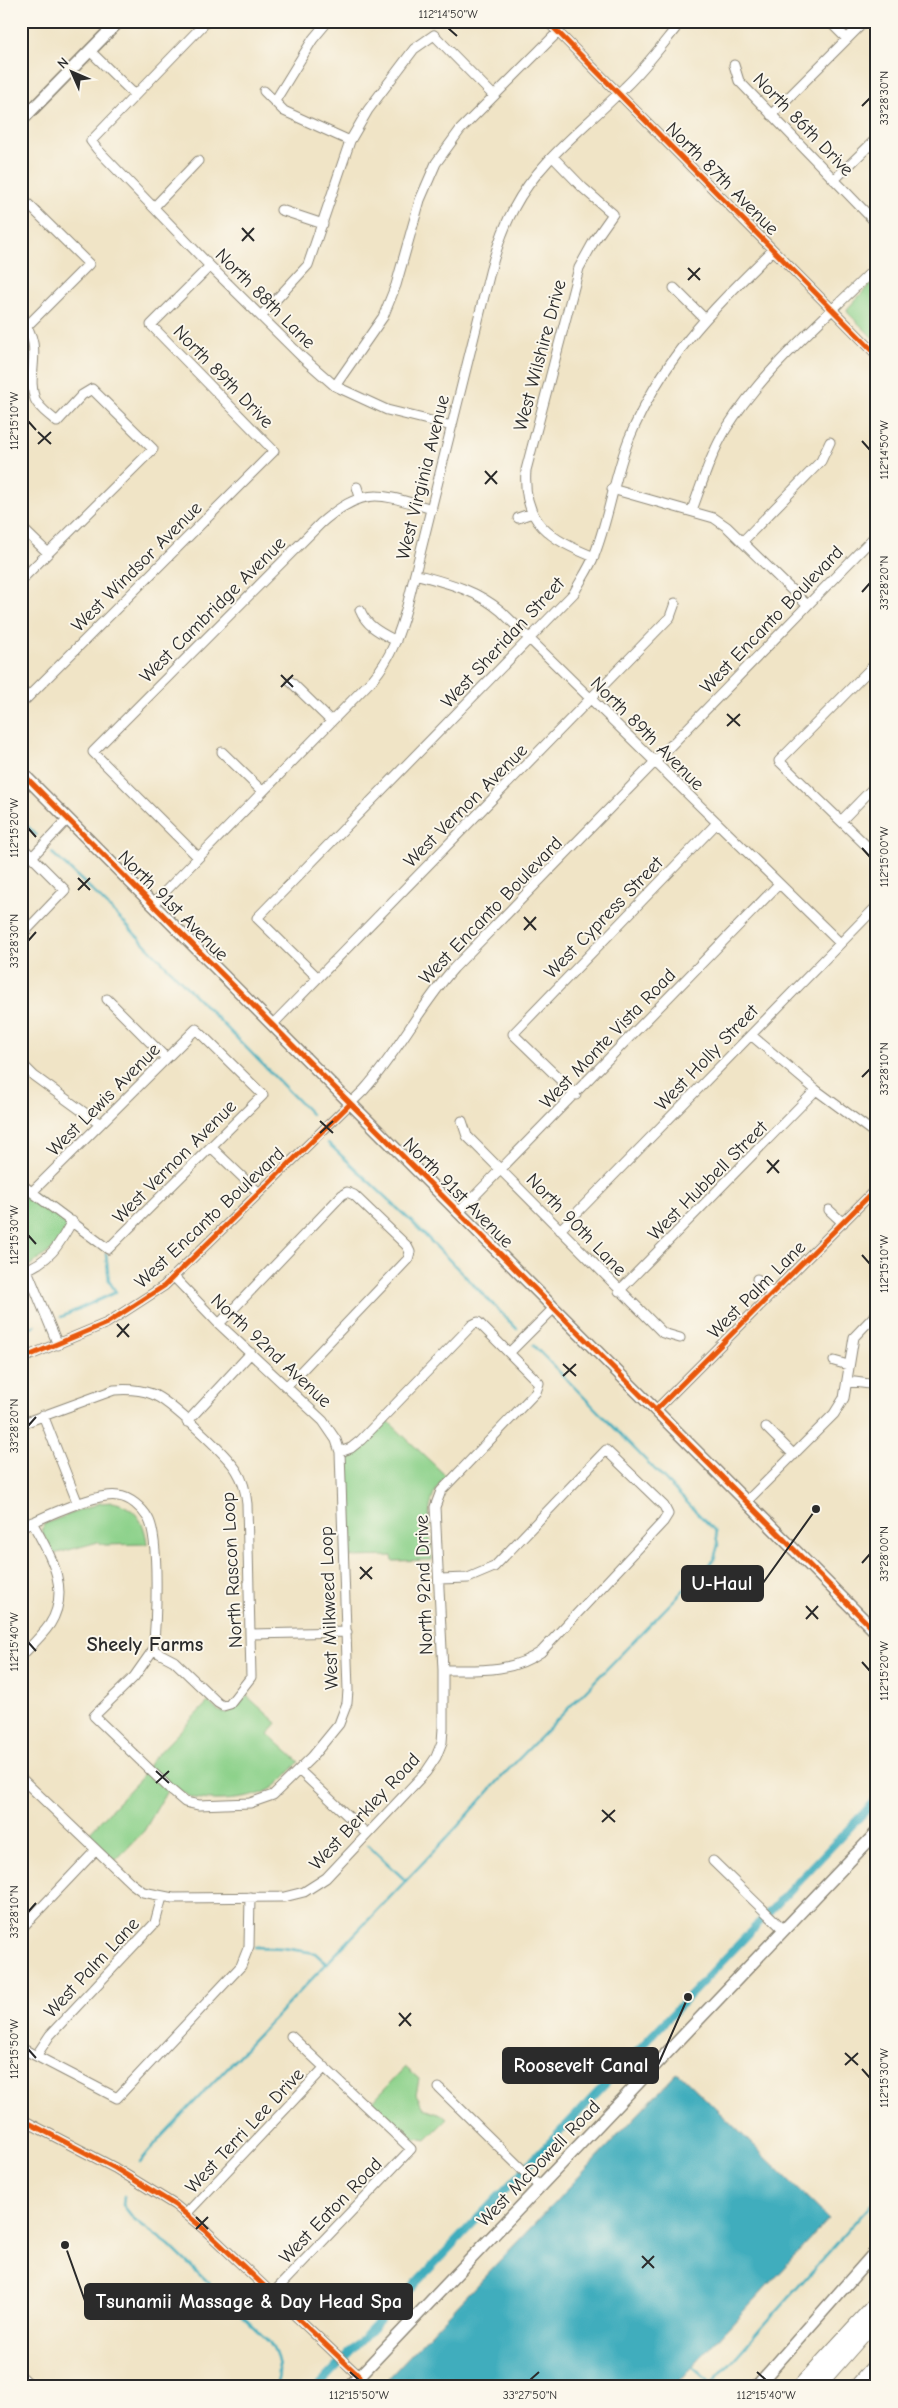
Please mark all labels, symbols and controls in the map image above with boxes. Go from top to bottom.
text: 112°14'50"W [418,7,478,21]
north arrow [48,48,98,98]
text: N [54,54,72,72]
street label: North 86th Drive [748,68,858,181]
text: 33°28'30"N [877,71,891,125]
street label: North 87th Avenue [661,118,783,240]
street label: North 88th Lane [211,244,320,353]
street label: West Wilshire Drive [509,277,571,433]
street label: North 89th Drive [169,321,278,433]
text: 112°15'10"W [7,391,21,450]
street label: West Virginia Avenue [392,393,454,562]
text: 112°14'50"W [877,420,891,480]
street label: West Windsor Avenue [67,497,206,636]
street label: West Cambridge Avenue [135,532,290,687]
street label: West Encanto Boulevard [695,541,848,698]
text: 33°28'20"N [877,556,891,610]
street label: West Sheridan Street [436,572,569,713]
street label: North 89th Avenue [586,672,709,795]
street label: West Vernon Avenue [399,739,532,872]
text: 112°15'20"W [7,798,21,858]
text: 112°15'00"W [877,826,891,887]
street label: West Encanto Boulevard [414,832,567,989]
street label: North 91st Avenue [113,846,233,966]
street label: West Cypress Street [540,852,668,983]
text: 33°28'30"N [7,914,21,968]
street label: West Monte Vista Road [535,964,680,1113]
street label: West Holly Street [651,1000,763,1115]
street label: West Lewis Avenue [43,1039,165,1161]
text: 33°28'10"N [877,1042,891,1096]
street label: West Vernon Avenue [108,1095,241,1228]
street label: West Hubbell Street [643,1116,772,1245]
street label: North 91st Avenue [398,1133,518,1253]
street label: West Encanto Boulevard [130,1143,289,1293]
street label: North 90th Lane [522,1169,631,1281]
text: 112°15'30"W [7,1205,21,1265]
text: 112°15'10"W [877,1234,891,1293]
street label: West Palm Lane [703,1236,810,1343]
street label: North 92nd Avenue [206,1289,336,1412]
text: 33°28'20"N [7,1399,21,1453]
street label: North Rascon Loop [217,1491,247,1649]
street label: North 92nd Drive [411,1515,437,1655]
street label: West Milkweed Loop [315,1526,343,1690]
text: 33°28'00"N [877,1526,891,1582]
callout: U-Haul [682,1566,763,1601]
text: U-Haul [691,1572,753,1595]
text: 112°15'40"W [7,1612,21,1672]
district label: Sheely Farms [87,1633,203,1656]
text: 112°15'20"W [877,1641,891,1701]
street label: West Berkley Road [305,1749,425,1875]
text: 33°28'10"N [7,1885,21,1939]
street label: West Palm Lane [40,1913,144,2022]
text: 112°15'50"W [7,2018,21,2079]
callout: Roosevelt Canal [503,2048,658,2083]
text: 112°15'30"W [877,2048,891,2108]
text: Roosevelt Canal [514,2054,648,2077]
street label: West Terri Lee Drive [181,2063,309,2198]
street label: West McDowell Road [473,2096,605,2232]
street label: West Eaton Road [275,2153,387,2268]
callout: Tsunamii Massage & Day Head Spa [85,2284,412,2319]
text: Tsunamii Massage & Day Head Spa [96,2290,402,2313]
text: 112°15'50"W [329,2388,390,2402]
text: 33°27'50"N [503,2388,557,2402]
text: 112°15'40"W [736,2388,796,2402]

